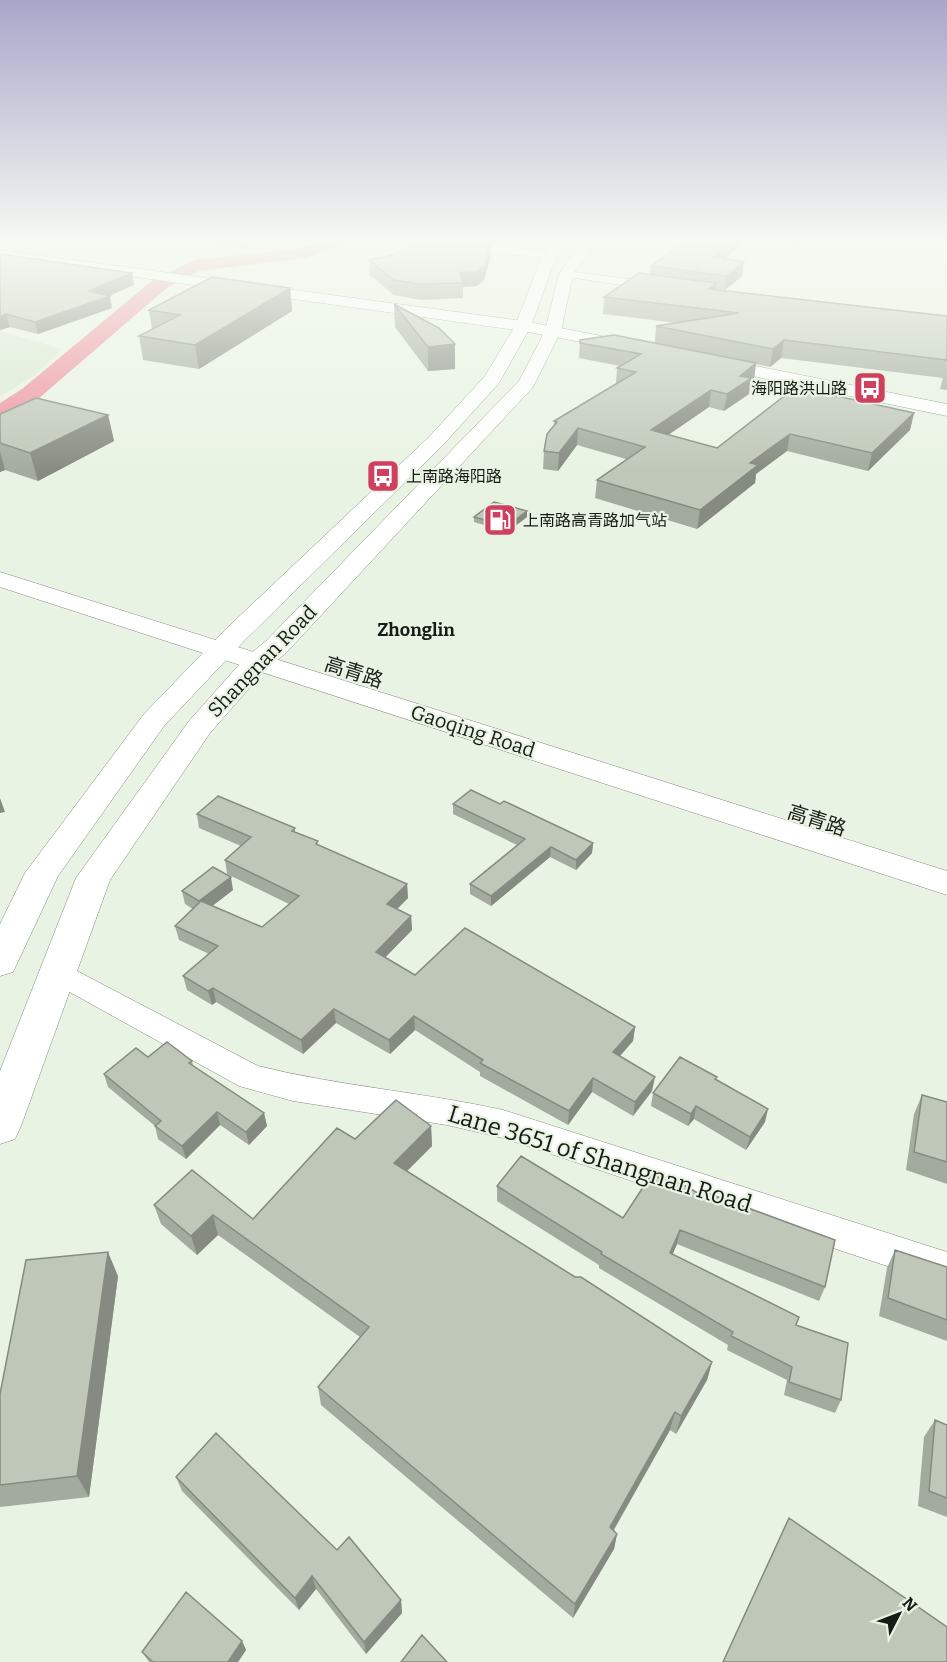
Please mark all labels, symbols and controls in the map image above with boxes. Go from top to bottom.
bus stop icon: 海阳路洪山路 [852,370,888,406]
place label: 海阳路洪山路 [751,379,847,398]
bus stop icon: 上南路海阳路 [365,458,401,494]
place label: 上南路海阳路 [406,467,502,486]
fuel station icon: 上南路高青路加气站 [482,502,518,538]
place label: 上南路高青路加气站 [523,511,667,530]
street label: Shangnan Road [203,600,322,722]
district label: Zhonglin [377,619,455,641]
street label: 高青路 [322,651,386,693]
street label: Gaoqing Road [408,700,538,762]
street label: 高青路 [785,799,849,841]
street label: Lane 3651 of Shangnan Road [445,1099,755,1219]
north arrow [869,1584,929,1644]
text: N [899,1593,921,1615]

